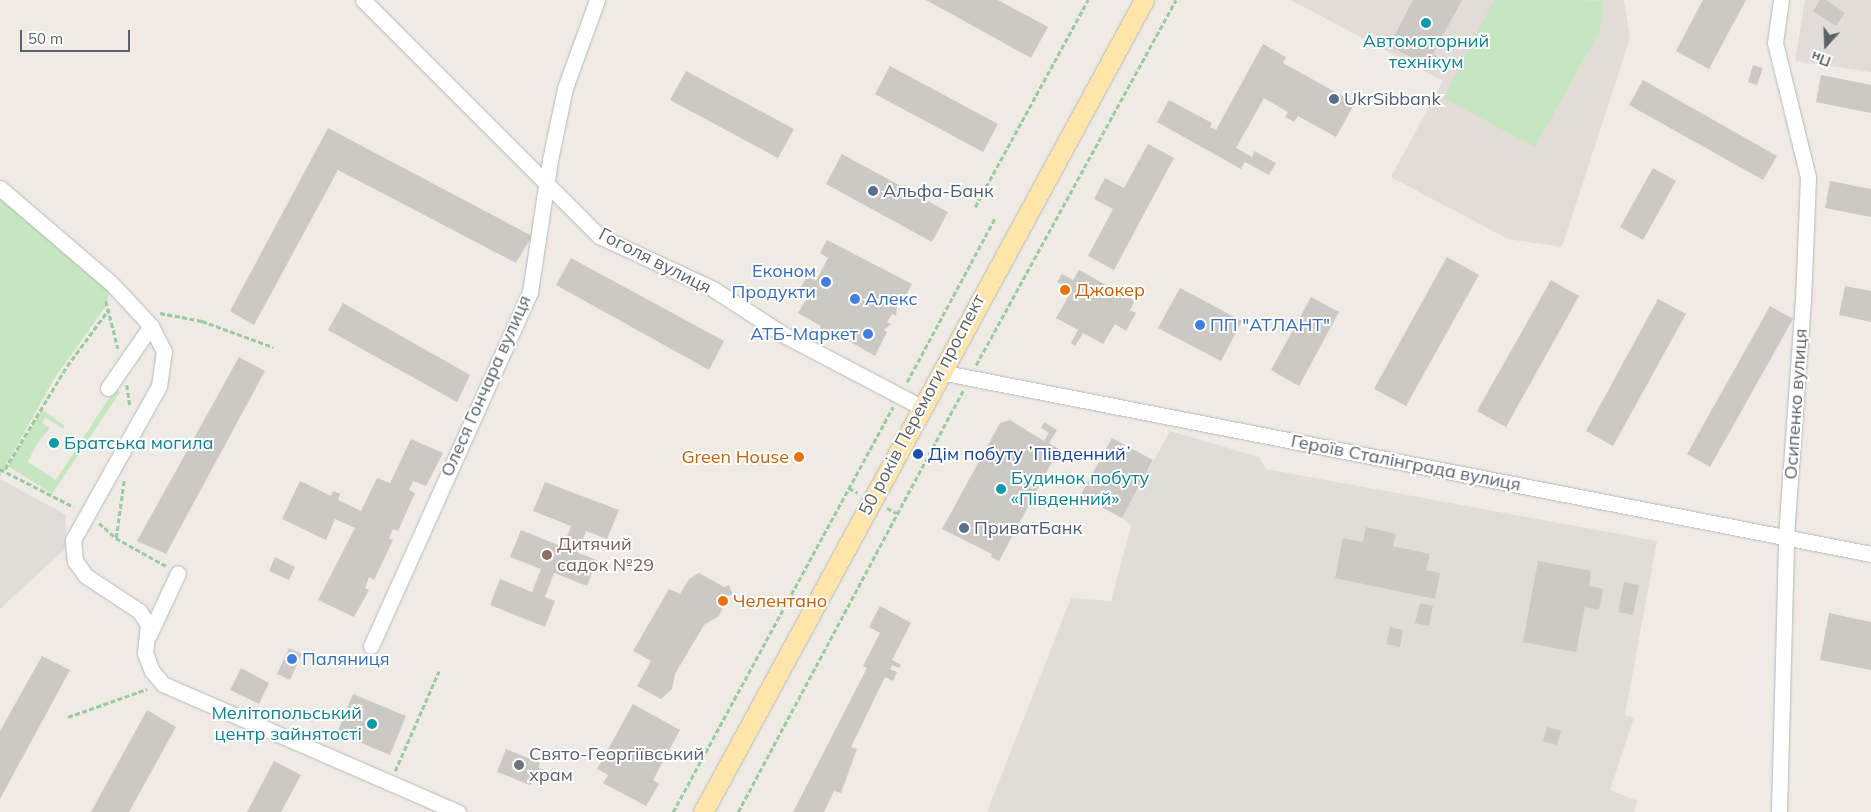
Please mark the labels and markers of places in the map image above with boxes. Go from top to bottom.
marker: Автомоторний технікум [1420,17,1432,29]
place label: Автомоторний технікум [1363,31,1489,74]
place label: UkrSibbank [1344,88,1441,110]
marker: UkrSibbank [1328,93,1340,105]
place label: Альфа-Банк [883,180,994,202]
marker: Альфа-Банк [867,185,879,197]
place label: Економ Продукти [732,261,816,304]
marker: Економ Продукти [820,276,832,288]
place label: Джокер [1075,279,1145,301]
marker: Джокер [1059,284,1071,296]
place label: Алекс [865,288,918,310]
marker: Алекс [849,293,861,305]
place label: ПП "АТЛАНТ" [1210,314,1330,336]
marker: ПП "АТЛАНТ" [1194,319,1206,331]
place label: АТБ-Маркет [750,323,858,345]
marker: АТБ-Маркет [862,328,874,340]
place label: Братська могила [64,432,213,454]
marker: Братська могила [48,437,60,449]
place label: Дім побуту ʼПівденнийʼ [928,443,1132,465]
place label: Green House [681,446,789,468]
marker: Дім побуту ʼПівденнийʼ [912,448,924,460]
marker: Green House [793,451,805,463]
place label: Будинок побуту «Південний» [1011,468,1149,510]
marker: Будинок побуту «Південний» [995,483,1007,495]
place label: ПриватБанк [974,517,1082,539]
marker: ПриватБанк [958,522,970,534]
place label: Дитячий садок №29 [557,534,654,576]
marker: Дитячий садок №29 [541,549,553,561]
place label: Челентано [733,590,827,612]
marker: Челентано [717,595,729,607]
place label: Паляниця [302,648,390,670]
marker: Паляниця [286,653,298,665]
place label: Мелітопольський центр зайнятості [211,703,362,746]
marker: Мелітопольський центр зайнятості [366,718,378,730]
place label: Свято-Георгіївський храм [529,744,704,786]
marker: Свято-Георгіївський храм [513,759,525,771]

